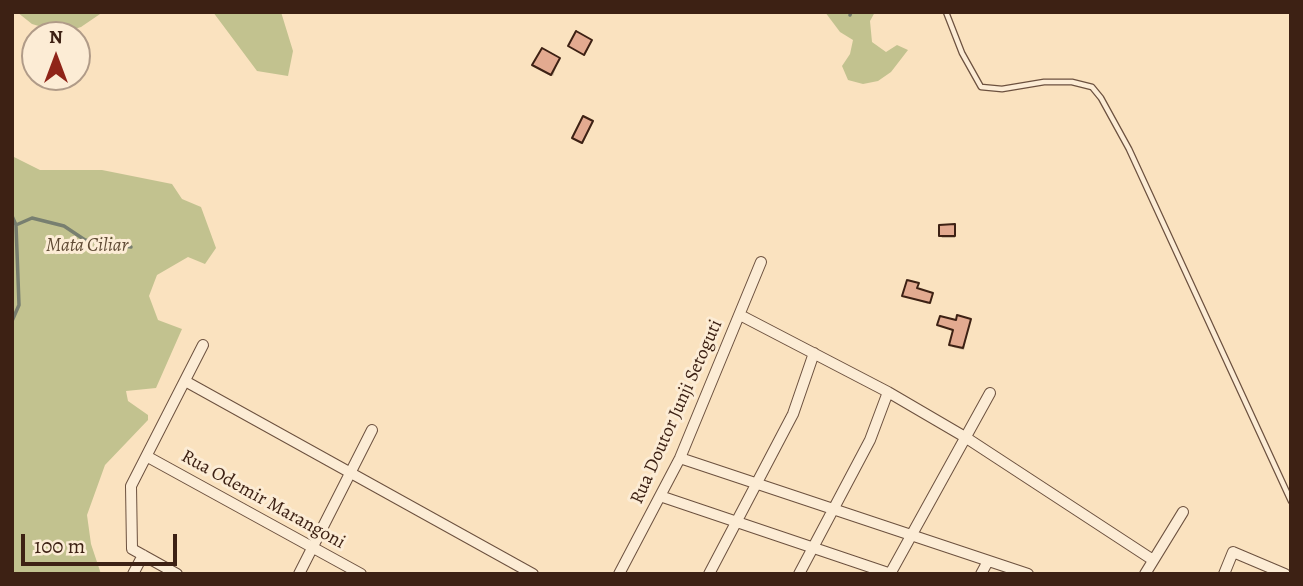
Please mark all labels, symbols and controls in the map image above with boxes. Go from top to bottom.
north arrow [21,21,91,91]
text: N [49,24,63,50]
park label: Mata Ciliar [46,235,128,257]
street label: Rua Doutor Junji Setoguti [626,316,728,508]
street label: Rua Odemir Marangoni [177,445,349,555]
scale bar [24,520,180,564]
text: 100 m [34,532,85,560]

